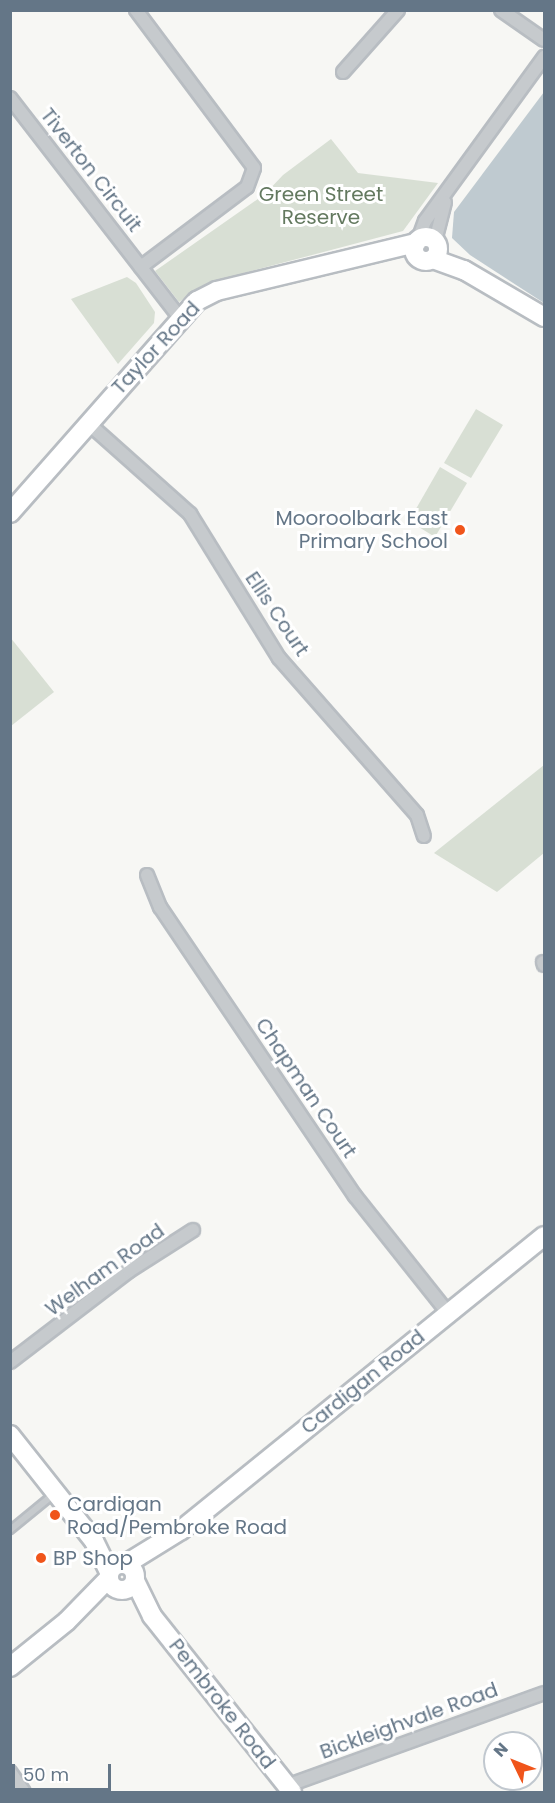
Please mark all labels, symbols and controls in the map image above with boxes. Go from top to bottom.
street label: Tiverton Circuit [35,104,147,236]
park label: Green Street Reserve [259,182,383,229]
street label: Taylor Road [107,297,205,399]
place label: Mooroolbark East Primary School [276,506,448,553]
marker: Mooroolbark East Primary School [453,523,467,537]
street label: Ellis Court [240,567,314,661]
street label: Chapman Court [250,1014,362,1162]
street label: Welham Road [41,1219,169,1321]
street label: Cardigan Road [296,1325,430,1439]
place label: Cardigan Road/Pembroke Road [67,1492,287,1539]
marker: Cardigan Road/Pembroke Road [48,1508,62,1522]
place label: BP Shop [53,1546,133,1570]
marker: BP Shop [34,1551,48,1565]
street label: Pembroke Road [164,1634,280,1774]
street label: Bickleighvale Road [317,1678,501,1764]
north arrow [483,1731,543,1791]
text: N [488,1738,513,1762]
scale bar [15,1752,114,1790]
text: 50 m [23,1762,69,1787]

